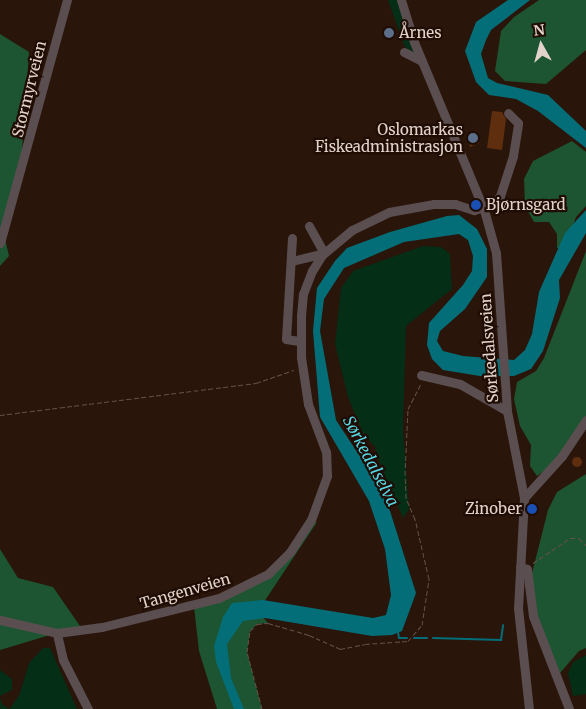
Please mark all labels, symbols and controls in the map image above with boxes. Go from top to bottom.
north arrow [516,20,566,70]
text: N [533,21,546,40]
place label: Årnes [399,24,442,42]
marker: Årnes [383,27,395,39]
street label: Stormyrveien [8,39,50,139]
place label: Oslomarkas Fiskeadministrasjon [315,120,463,155]
marker: Oslomarkas Fiskeadministrasjon [467,132,479,144]
place label: Bjørnsgard [486,196,566,214]
marker: Bjørnsgard [470,199,482,211]
street label: Sørkedalsveien [476,293,502,403]
water label: Sørkedalselva [339,412,403,510]
place label: Zinober [465,500,522,518]
marker: Zinober [526,503,538,515]
street label: Tangenveien [138,570,232,612]

